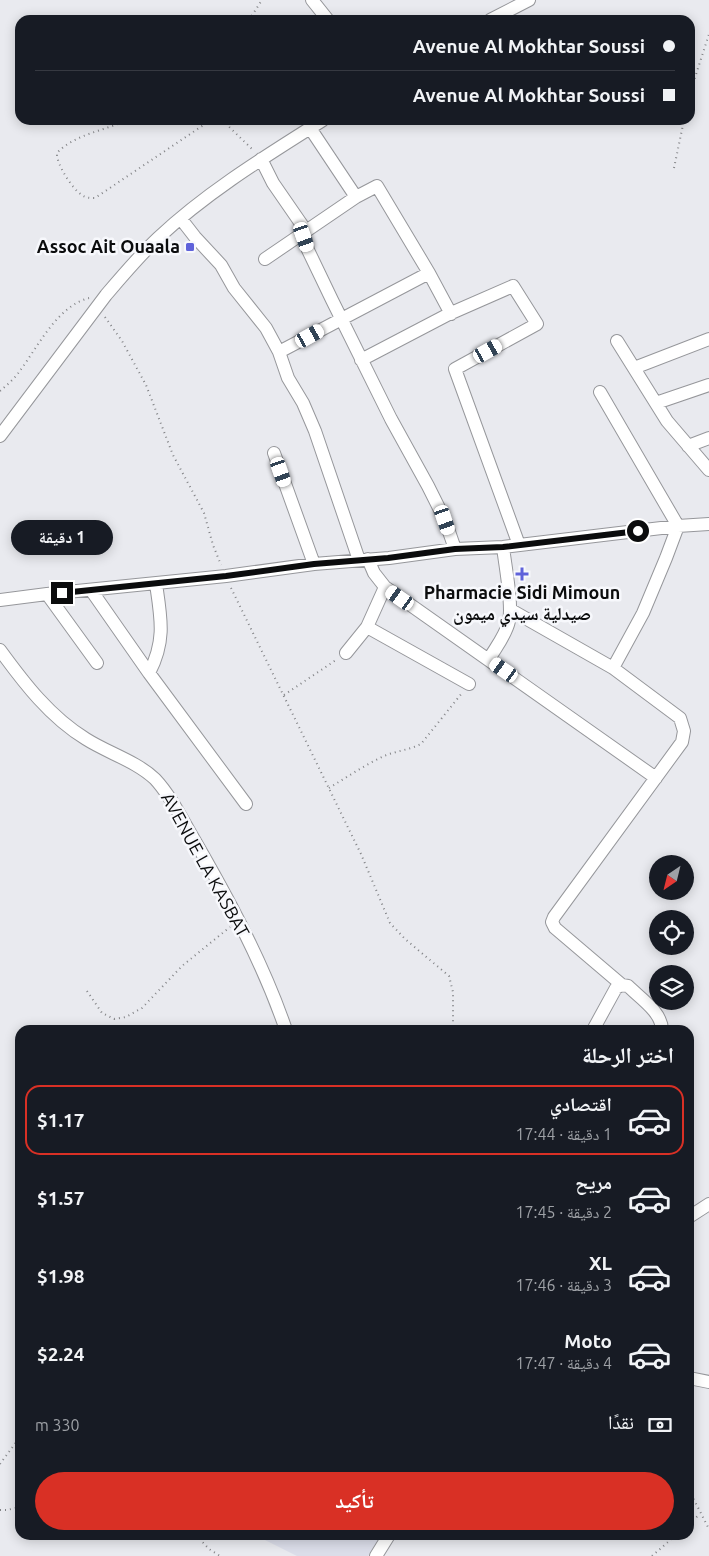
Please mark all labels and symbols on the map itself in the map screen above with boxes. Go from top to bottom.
car [292,220,315,254]
place label: Assoc Ait Ouaala [37,236,180,256]
marker: Assoc Ait Ouaala [184,241,196,253]
car [293,322,326,350]
car [471,337,504,365]
car [269,455,292,489]
car [433,503,456,537]
callout: 1 دقيقة [11,520,113,556]
route start [627,520,649,542]
marker: Pharmacie Sidi Mimoun صيدلية سيدي ميمون [516,568,528,580]
route end [51,582,73,604]
place label: Pharmacie Sidi Mimoun صيدلية سيدي ميمون [424,582,620,628]
car [383,583,416,613]
car [487,655,520,685]
street label: AVENUE LA KASBAT [158,789,254,940]
north arrow [649,855,694,900]

